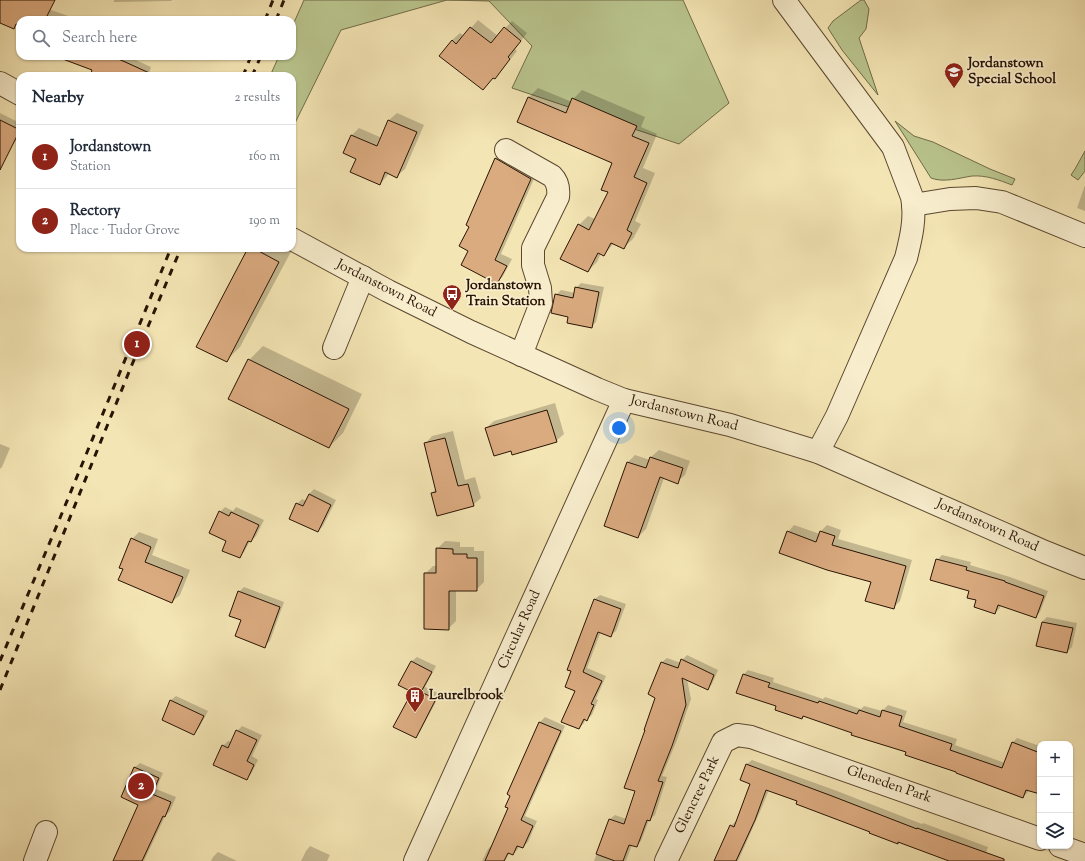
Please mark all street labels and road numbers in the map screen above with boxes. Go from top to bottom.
street label: Jordanstown Road [331,255,440,323]
street label: Jordanstown Road [627,391,740,437]
street label: Jordanstown Road [932,494,1042,558]
street label: Circular Road [494,587,546,673]
street label: Glencree Park [671,752,726,837]
street label: Gleneden Park [844,761,935,809]

